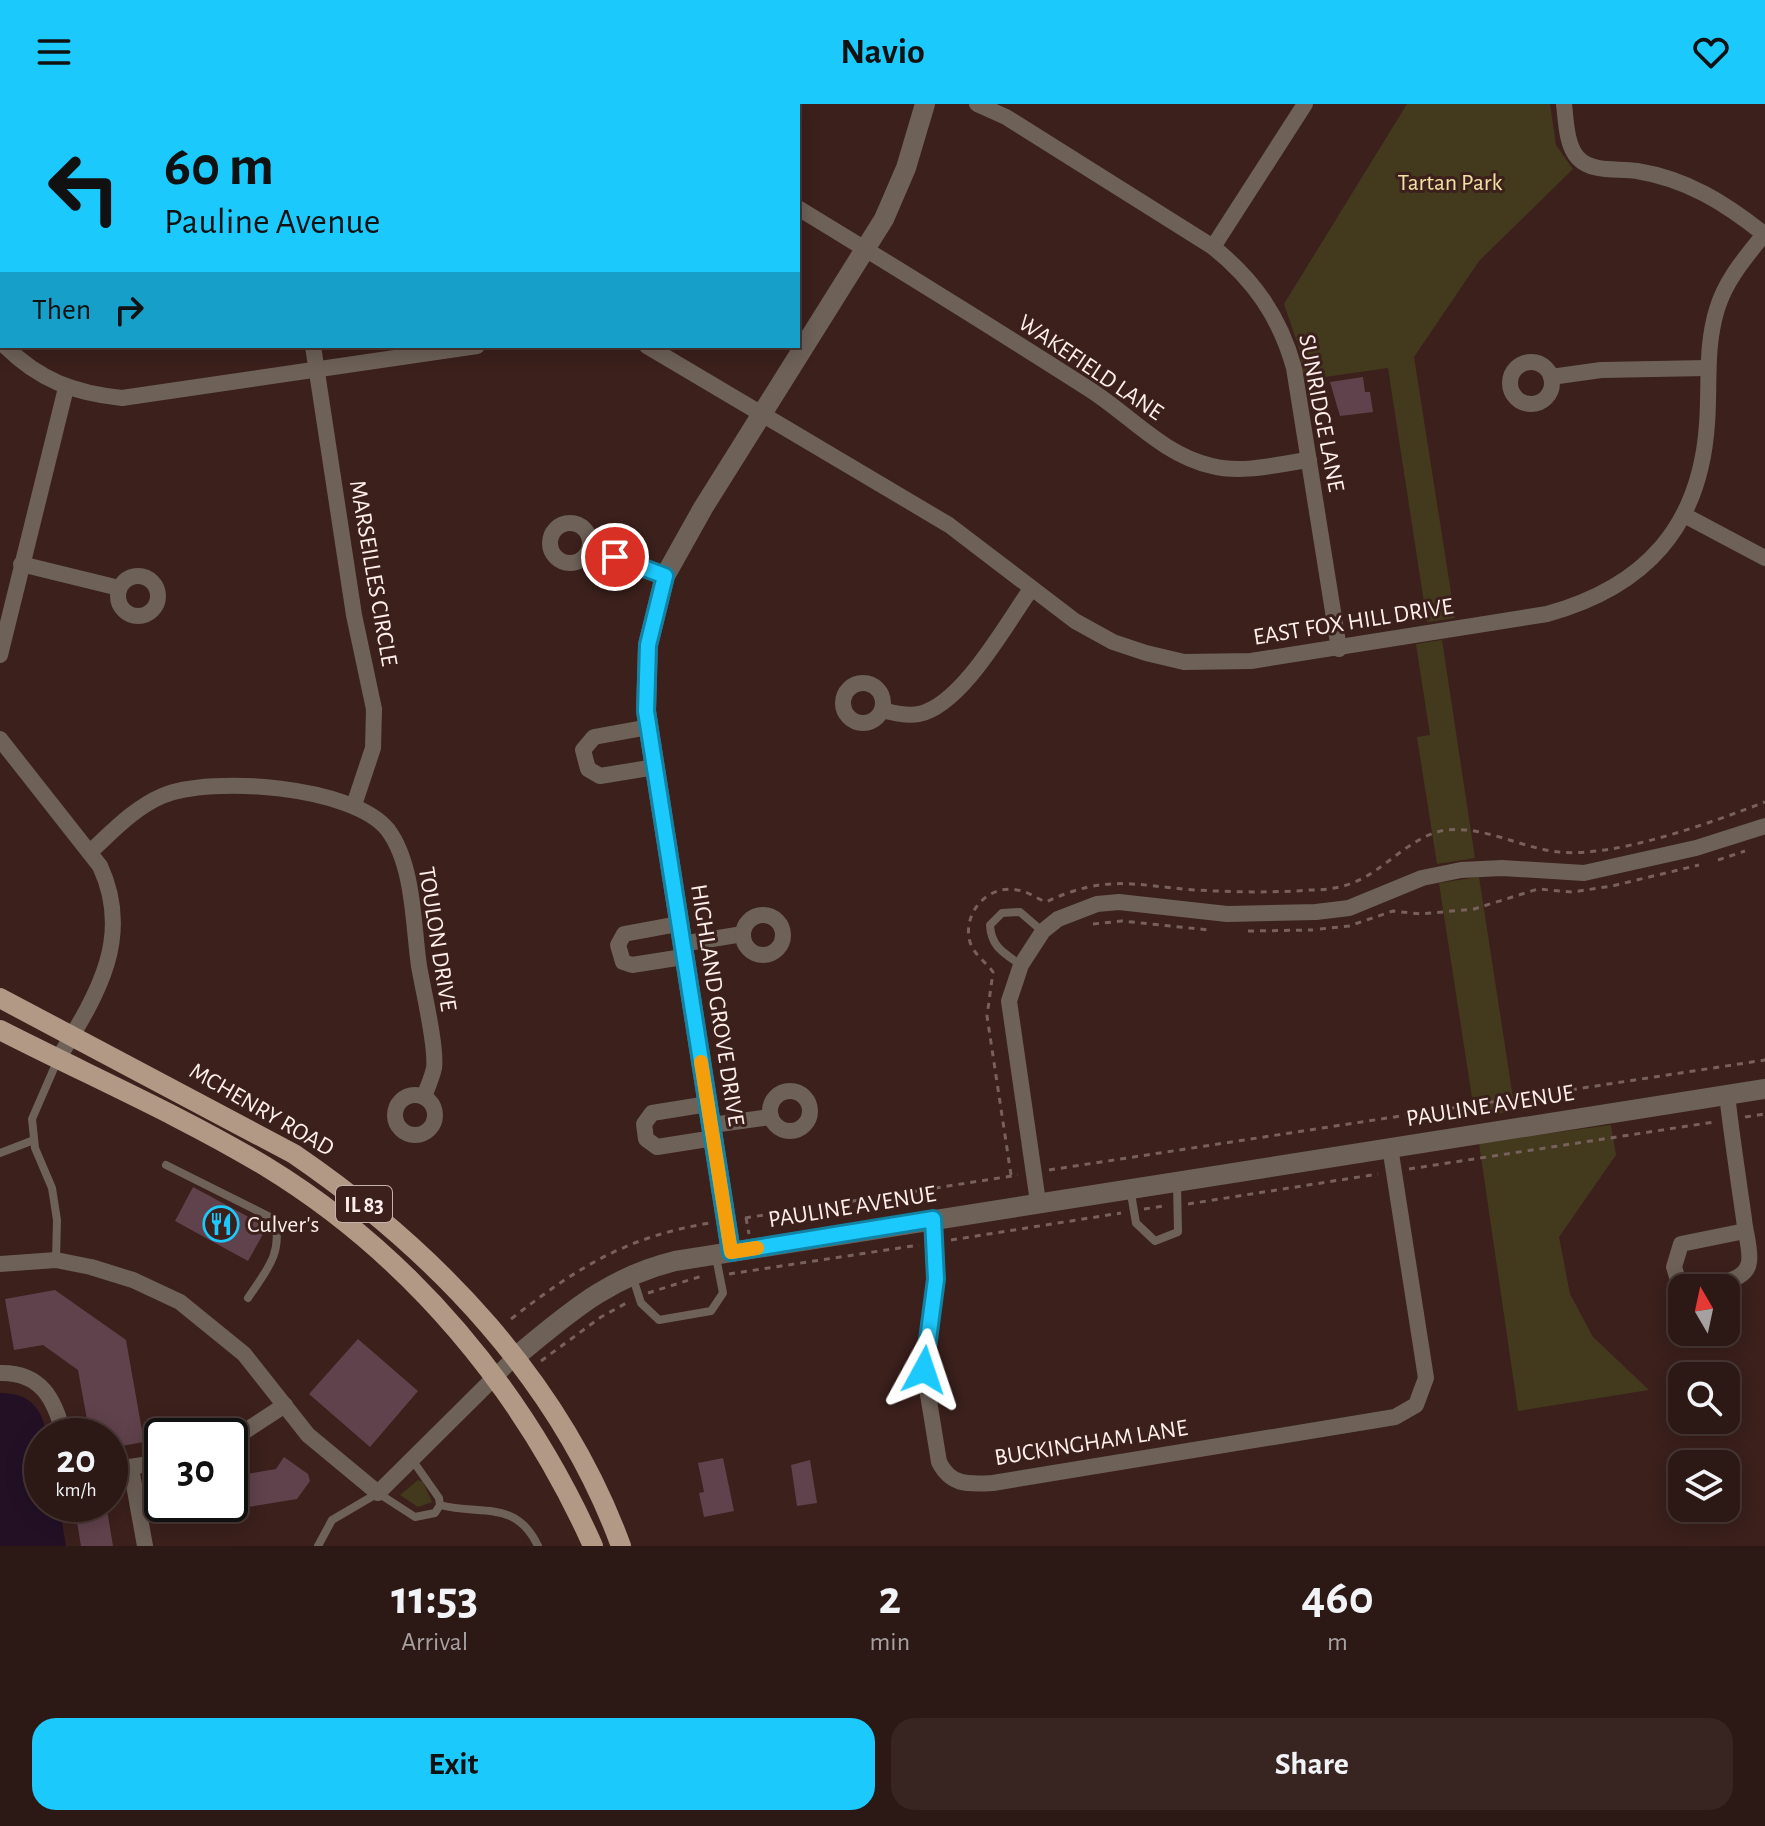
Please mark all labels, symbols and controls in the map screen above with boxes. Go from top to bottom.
icon: menu [32,30,76,74]
icon: heart [1689,30,1733,74]
text: Navio [840,34,925,70]
icon: left [32,136,136,240]
text: 60 m [164,139,274,195]
park label: Tartan Park [1397,171,1503,195]
text: Pauline Avenue [164,204,380,240]
icon: right [107,288,151,332]
text: Then [32,295,91,325]
street label: WAKEFIELD LANE [1014,311,1168,425]
street label: SUNRIDGE LANE [1294,332,1348,494]
street label: MARSEILLES CIRCLE [345,478,401,668]
pin [581,523,649,591]
icon: arrive [593,535,637,579]
street label: EAST FOX HILL DRIVE [1251,594,1455,650]
street label: TOULON DRIVE [414,865,460,1013]
street label: HIGHLAND GROVE DRIVE [686,883,748,1128]
street label: MCHENRY ROAD [185,1059,338,1161]
street label: PAULINE AVENUE [1405,1081,1576,1131]
street label: PAULINE AVENUE [767,1182,938,1232]
road number: IL 83 [336,1186,392,1222]
restaurant icon: Culver's [202,1205,240,1243]
place label: Culver's [247,1213,319,1237]
north arrow [1668,1274,1740,1346]
map controls [1668,1274,1740,1522]
position arrow [882,1328,966,1412]
button: search [1668,1362,1740,1434]
street label: BUCKINGHAM LANE [993,1416,1190,1470]
speed limit sign: 30 [144,1418,248,1522]
text: 20 [56,1440,96,1480]
button: layers [1668,1450,1740,1522]
text: km/h [55,1480,97,1500]
text: 11:53 [391,1575,478,1623]
text: 2 [879,1575,901,1623]
text: 460 [1301,1575,1374,1623]
text: Arrival [401,1629,468,1655]
text: min [870,1629,910,1655]
text: m [1327,1629,1348,1655]
button: Exit [32,1718,875,1810]
button: Share [891,1718,1733,1810]

